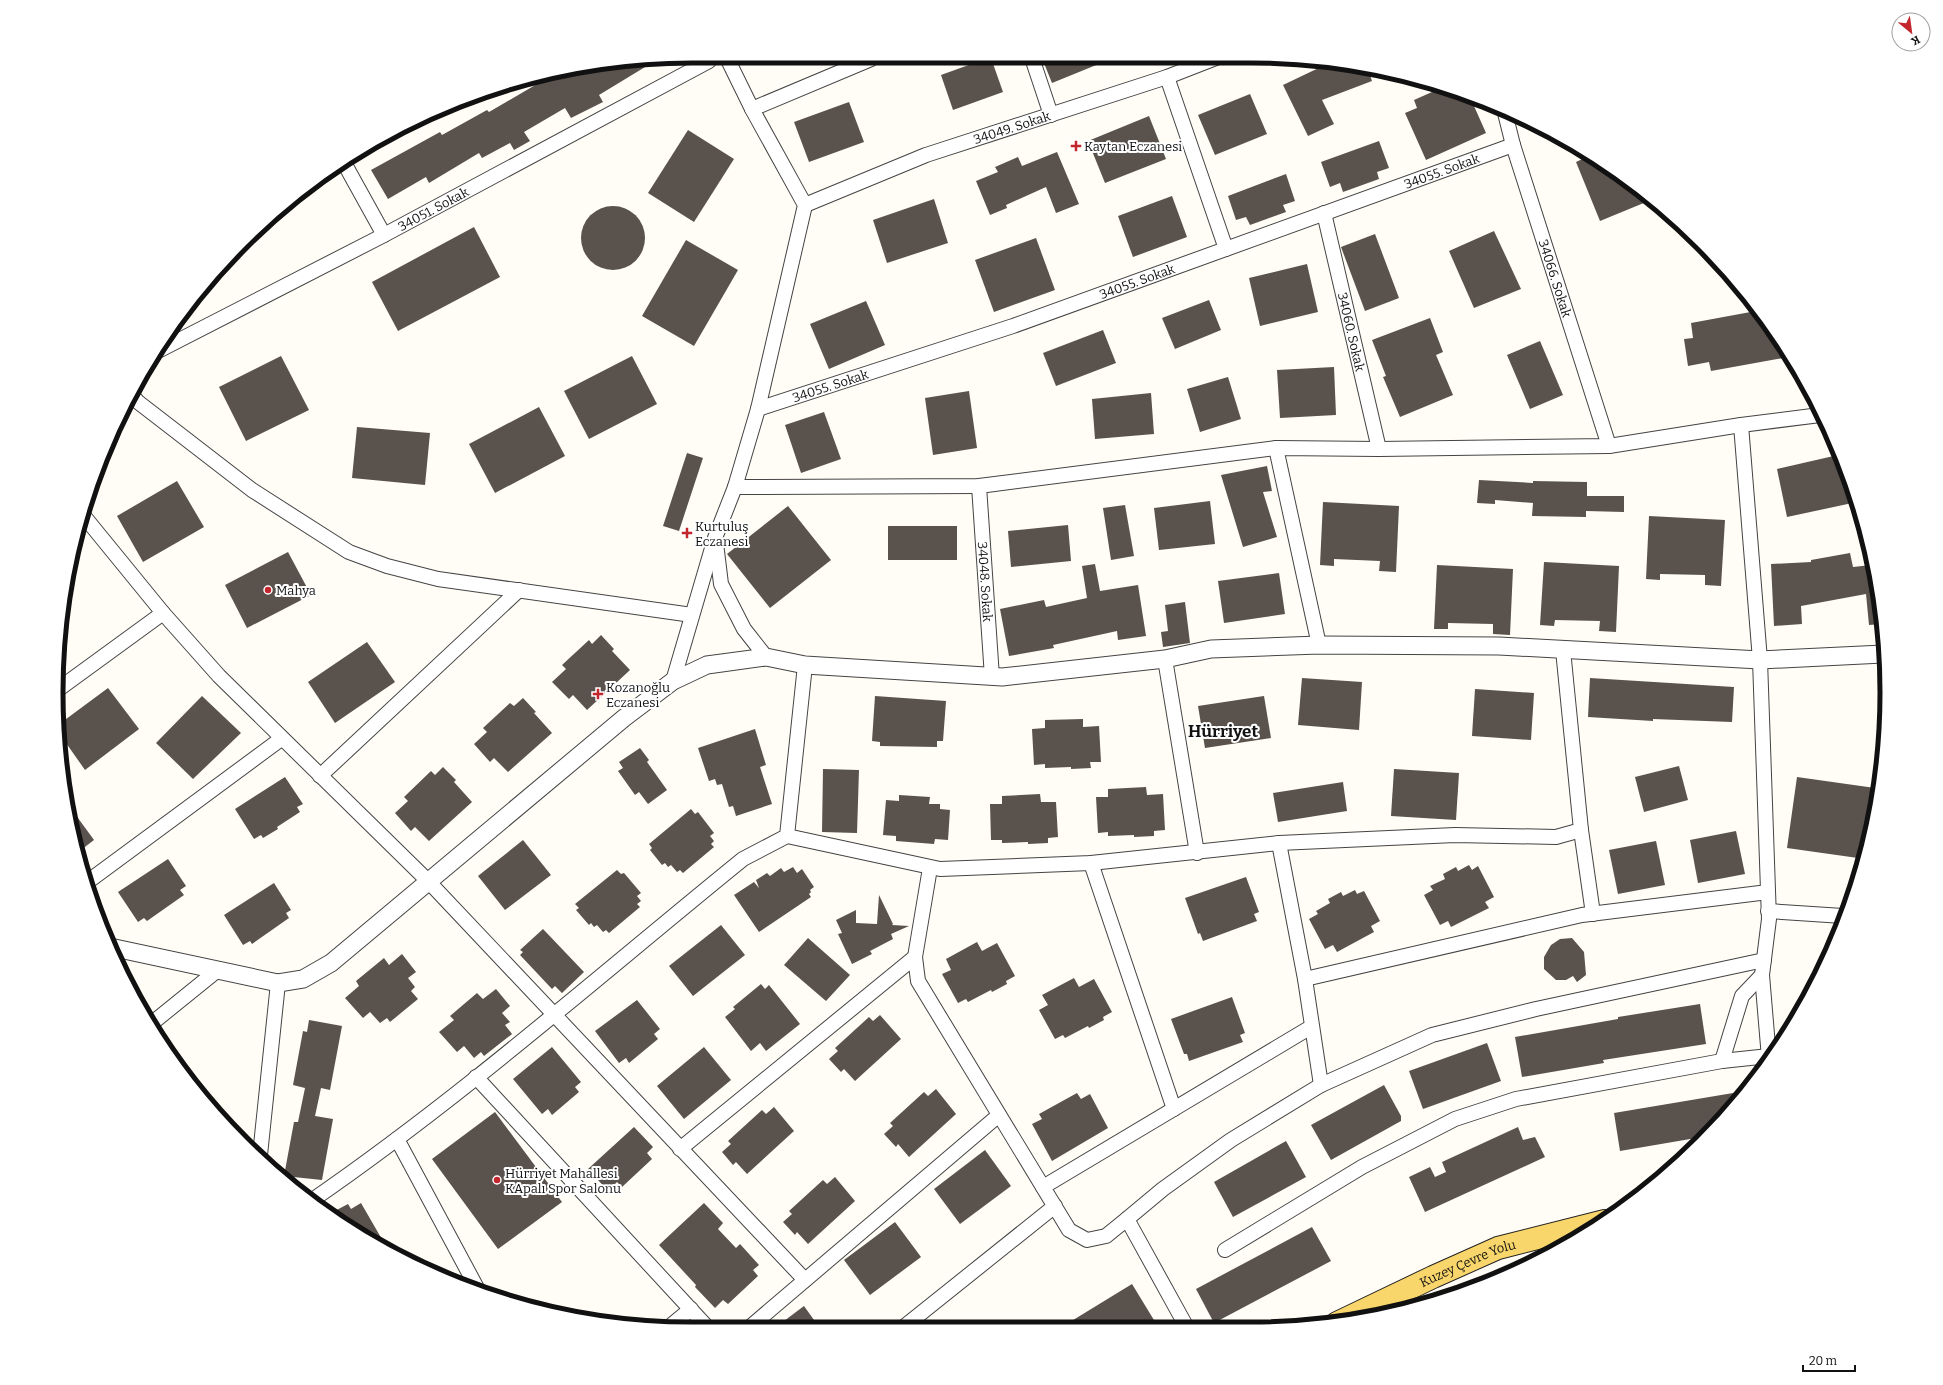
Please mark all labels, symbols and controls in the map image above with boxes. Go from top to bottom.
north arrow [1891,12,1931,52]
text: K [1909,33,1922,48]
street label: 34049. Sokak [972,108,1053,147]
place label: Kaytan Eczanesi [1084,139,1182,154]
marker: Kaytan Eczanesi [1071,141,1081,151]
street label: 34055. Sokak [1402,151,1482,192]
street label: 34051. Sokak [396,184,472,234]
street label: 34066. Sokak [1536,238,1575,320]
street label: 34055. Sokak [1097,261,1177,302]
street label: 34060. Sokak [1335,291,1368,373]
street label: 34055. Sokak [791,366,871,405]
place label: Kurtuluş Eczanesi [695,519,749,549]
marker: Kurtuluş Eczanesi [682,528,692,538]
street label: 34048. Sokak [975,541,995,623]
place label: Mahya [276,583,316,598]
marker: Mahya [263,585,273,595]
place label: Kozanoğlu Eczanesi [606,680,670,710]
marker: Kozanoğlu Eczanesi [593,689,603,699]
district label: Hürriyet [1188,721,1258,742]
place label: Hürriyet Mahallesi KApalı Spor Salonu [505,1166,621,1196]
marker: Hürriyet Mahallesi KApalı Spor Salonu [492,1175,502,1185]
street label: Kuzey Çevre Yolu [1417,1237,1517,1290]
scale bar [1803,1347,1855,1373]
text: 20 m [1809,1354,1838,1368]

